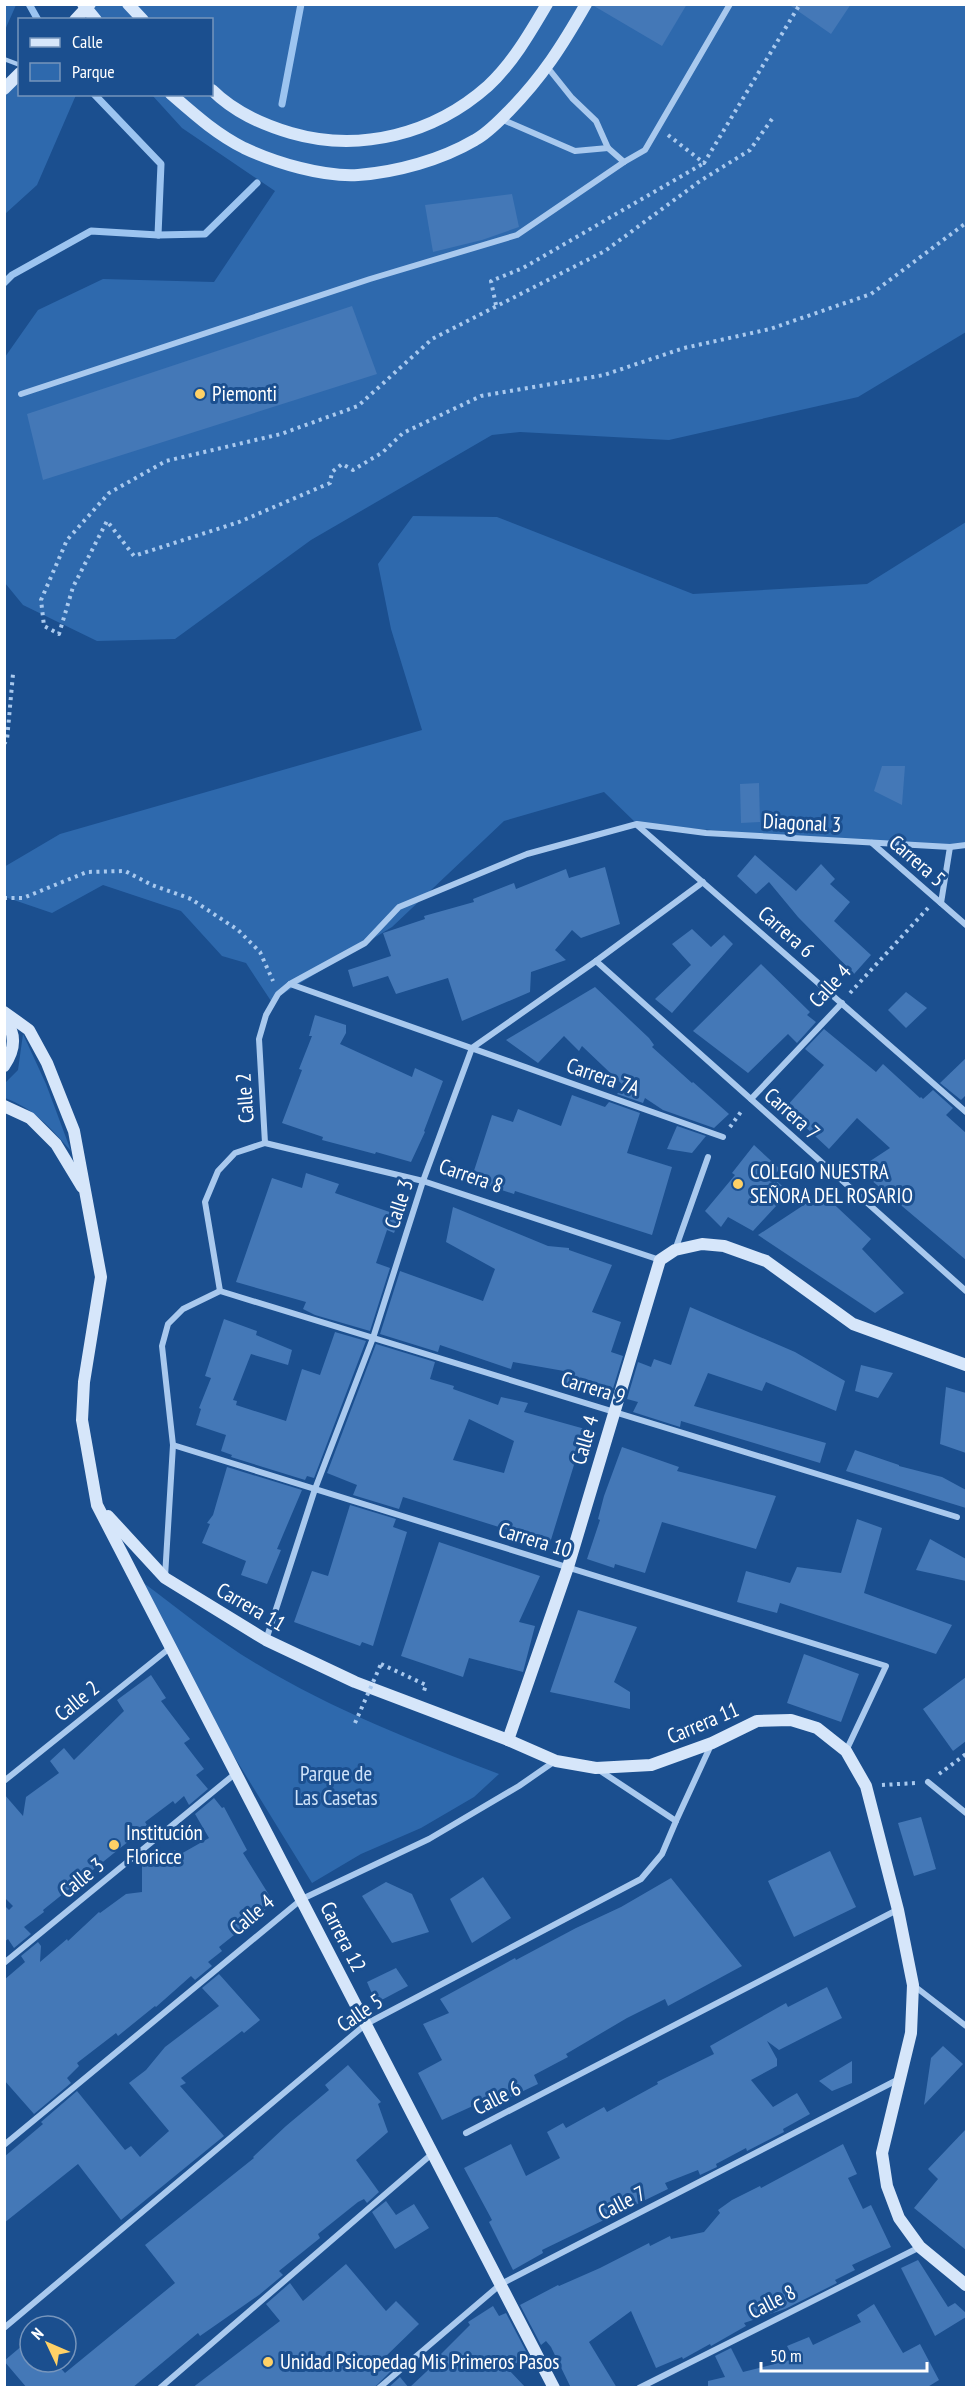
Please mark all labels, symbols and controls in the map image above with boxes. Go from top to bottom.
legend [18,18,213,96]
text: Calle [72,30,103,53]
text: Parque [72,60,115,83]
place label: Piemonti [212,380,277,407]
marker: Piemonti [193,387,207,401]
street label: Diagonal 3 [762,807,842,838]
street label: Carrera 5 [884,829,951,892]
street label: Carrera 6 [753,900,820,963]
street label: Calle 4 [803,958,857,1013]
street label: Carrera 7A [563,1051,643,1102]
street label: Calle 2 [229,1072,260,1124]
street label: Carrera 7 [759,1082,826,1146]
street label: Carrera 8 [436,1152,507,1199]
place label: COLEGIO NUESTRA SEÑORA DEL ROSARIO [750,1158,913,1209]
street label: Calle 3 [378,1176,419,1232]
marker: COLEGIO NUESTRA SEÑORA DEL ROSARIO [731,1177,745,1191]
street label: Carrera 9 [558,1365,629,1410]
street label: Calle 4 [565,1412,605,1468]
street label: Carrera 10 [495,1516,575,1563]
street label: Carrera 11 [212,1576,291,1637]
street label: Calle 2 [49,1674,105,1727]
street label: Carrera 11 [663,1695,743,1750]
park label: Parque de Las Casetas [294,1760,378,1811]
place label: Institución Floricce [126,1819,203,1870]
marker: Institución Floricce [107,1838,121,1852]
street label: Calle 3 [54,1851,110,1904]
street label: Calle 4 [224,1888,280,1941]
street label: Carrera 12 [314,1897,373,1977]
street label: Calle 5 [331,1987,388,2038]
street label: Calle 6 [468,2074,525,2121]
street label: Calle 7 [593,2179,650,2226]
street label: Calle 8 [743,2278,800,2325]
north arrow [18,2314,78,2374]
text: N [27,2324,47,2344]
scale bar [761,2335,928,2373]
text: 50 m [770,2344,802,2367]
place label: Unidad Psicopedag Mis Primeros Pasos [280,2348,559,2375]
marker: Unidad Psicopedag Mis Primeros Pasos [261,2355,275,2369]

